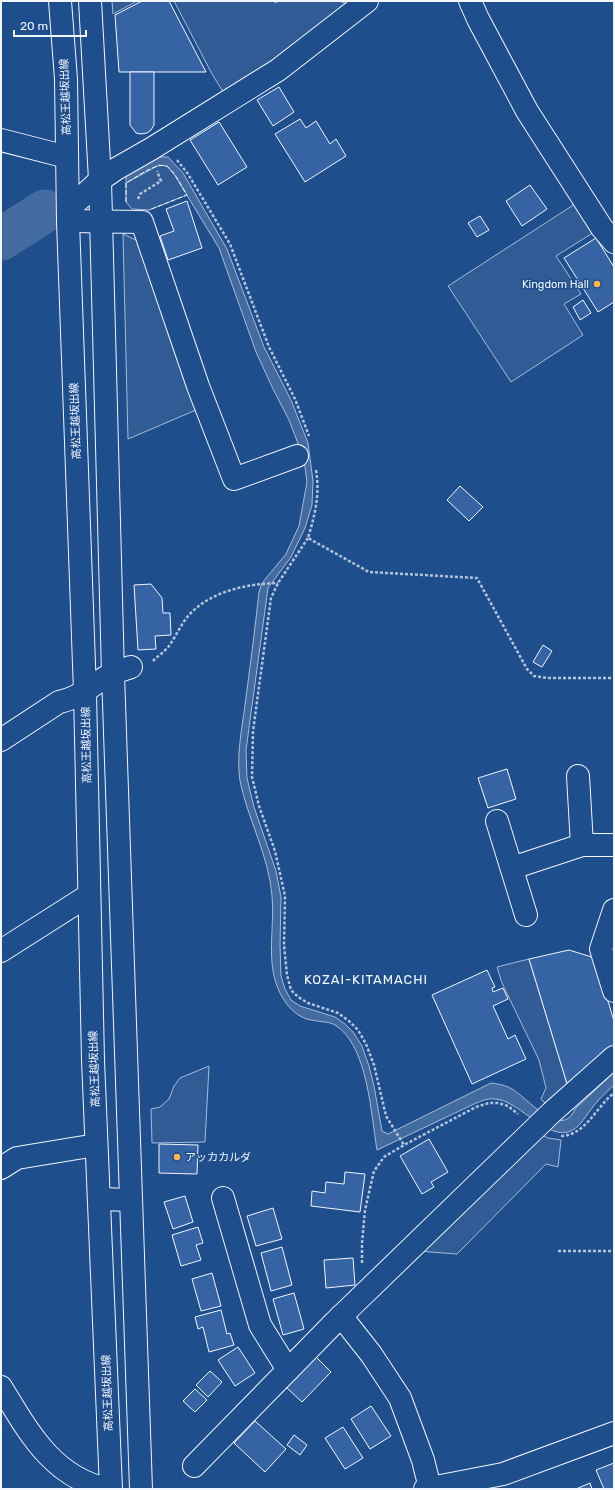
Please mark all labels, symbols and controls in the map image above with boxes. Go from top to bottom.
scale bar [14,12,86,38]
text: 20 m [20,19,48,33]
street label: 高松王越坂出線 [58,58,73,136]
place label: Kingdom Hall [522,278,589,291]
marker: Kingdom Hall [592,279,602,289]
street label: 高松王越坂出線 [68,382,83,460]
street label: 高松王越坂出線 [79,706,94,784]
district label: KOZAI-KITAMACHI [304,972,428,987]
street label: 高松王越坂出線 [87,1030,102,1108]
place label: アッカカルダ [185,1151,251,1164]
marker: アッカカルダ [172,1152,182,1162]
street label: 高松王越坂出線 [100,1354,115,1432]

